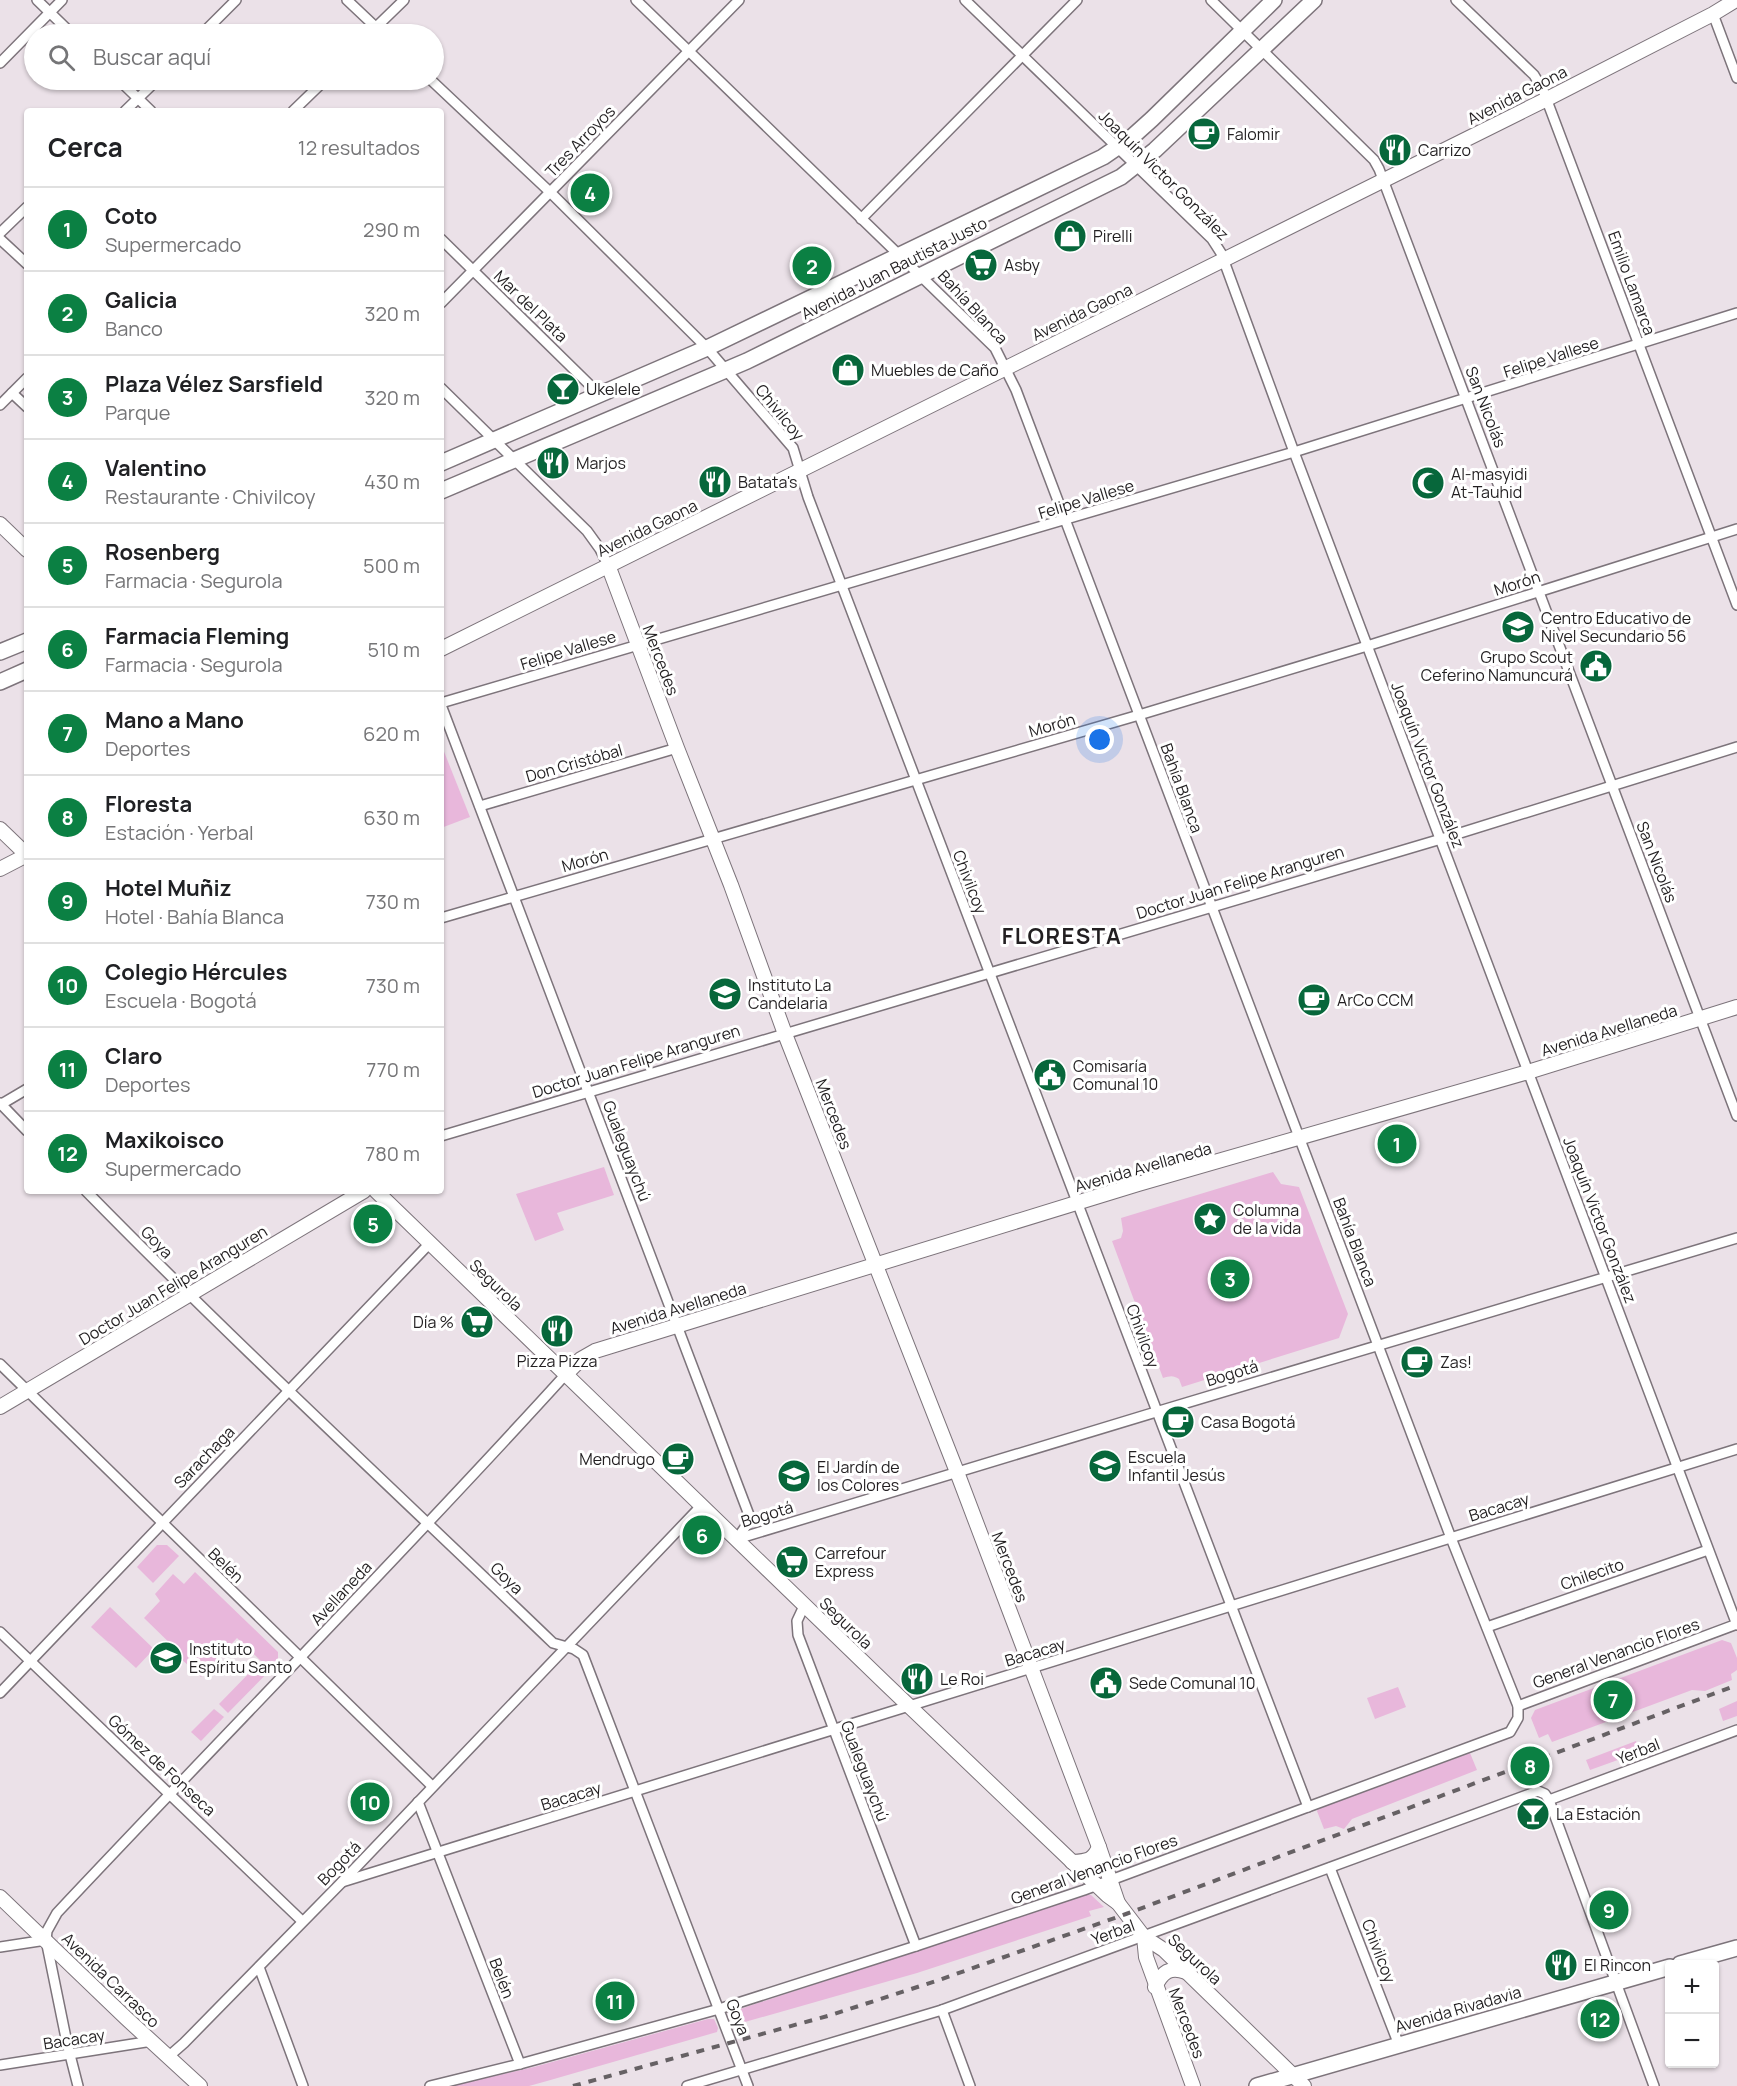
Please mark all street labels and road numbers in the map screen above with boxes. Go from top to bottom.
street label: Avenida Gaona [1463,60,1571,130]
street label: Tres Arroyos [540,100,620,182]
street label: Joaquín Victor González [1094,105,1234,245]
street label: Avenida Juan Bautista Justo [797,211,991,325]
street label: Emilio Lamarca [1603,228,1661,338]
street label: Mar del Plata [489,265,573,347]
street label: Bahía Blanca [933,265,1013,349]
street label: Avenida Gaona [1028,278,1136,346]
street label: Felipe Vallese [1500,331,1602,383]
street label: San Nicolás [1460,363,1512,451]
street label: Chivilcoy [751,379,810,445]
street label: Felipe Vallese [1035,474,1137,524]
street label: Avenida Gaona [593,494,701,562]
street label: Morón [1491,565,1543,601]
street label: Mercedes [638,622,684,698]
street label: Felipe Vallese [517,625,619,675]
street label: Joaquín Victor González [1386,679,1470,851]
street label: Morón [1026,708,1078,742]
street label: Don Cristóbal [523,739,625,787]
street label: Bahía Blanca [1156,740,1208,836]
street label: San Nicolás [1631,818,1683,906]
street label: Doctor Juan Felipe Aranguren [1134,840,1346,924]
street label: Morón [559,843,611,877]
street label: Chivilcoy [948,847,992,917]
street label: Avenida Avellaneda [1538,999,1680,1061]
street label: Doctor Juan Felipe Aranguren [530,1019,742,1103]
street label: Mercedes [811,1076,857,1152]
street label: Gualeguaychú [598,1098,656,1204]
street label: Joaquín Victor González [1558,1134,1642,1306]
street label: Avenida Avellaneda [1072,1137,1214,1197]
street label: Bahía Blanca [1328,1194,1382,1290]
street label: Doctor Juan Felipe Aranguren [75,1220,271,1350]
street label: Goya [136,1221,178,1263]
street label: Segurola [465,1254,527,1316]
street label: Avenida Avellaneda [607,1277,749,1339]
street label: Chivilcoy [1121,1301,1165,1372]
street label: Bogotá [1203,1355,1261,1391]
street label: Sarachaga [169,1421,239,1493]
street label: Bacacay [1466,1487,1532,1527]
street label: Bogotá [738,1496,796,1532]
street label: Mercedes [987,1529,1033,1605]
street label: Belén [203,1543,249,1587]
street label: Chilecito [1557,1553,1627,1595]
street label: Avellaneda [306,1556,376,1630]
street label: Goya [486,1557,528,1599]
street label: Segurola [815,1592,877,1654]
street label: General Venancio Flores [1530,1613,1702,1693]
street label: Bacacay [1002,1632,1068,1672]
street label: Gómez de Fonseca [103,1709,221,1821]
street label: Gualeguaychú [836,1718,894,1824]
street label: Yerbal [1613,1733,1663,1769]
street label: Bacacay [538,1776,604,1816]
street label: General Venancio Flores [1008,1829,1180,1909]
street label: Bogotá [312,1836,366,1890]
street label: Yerbal [1088,1914,1138,1950]
street label: Chivilcoy [1357,1916,1401,1986]
street label: Avenida Carrasco [57,1928,165,2032]
street label: Segurola [1163,1928,1227,1990]
street label: Belén [484,1955,520,2001]
street label: Avenida Rivadavia [1392,1980,1524,2038]
street label: Mercedes [1164,1985,1210,2061]
street label: Goya [721,1996,755,2038]
street label: Bacacay [42,2023,107,2055]

